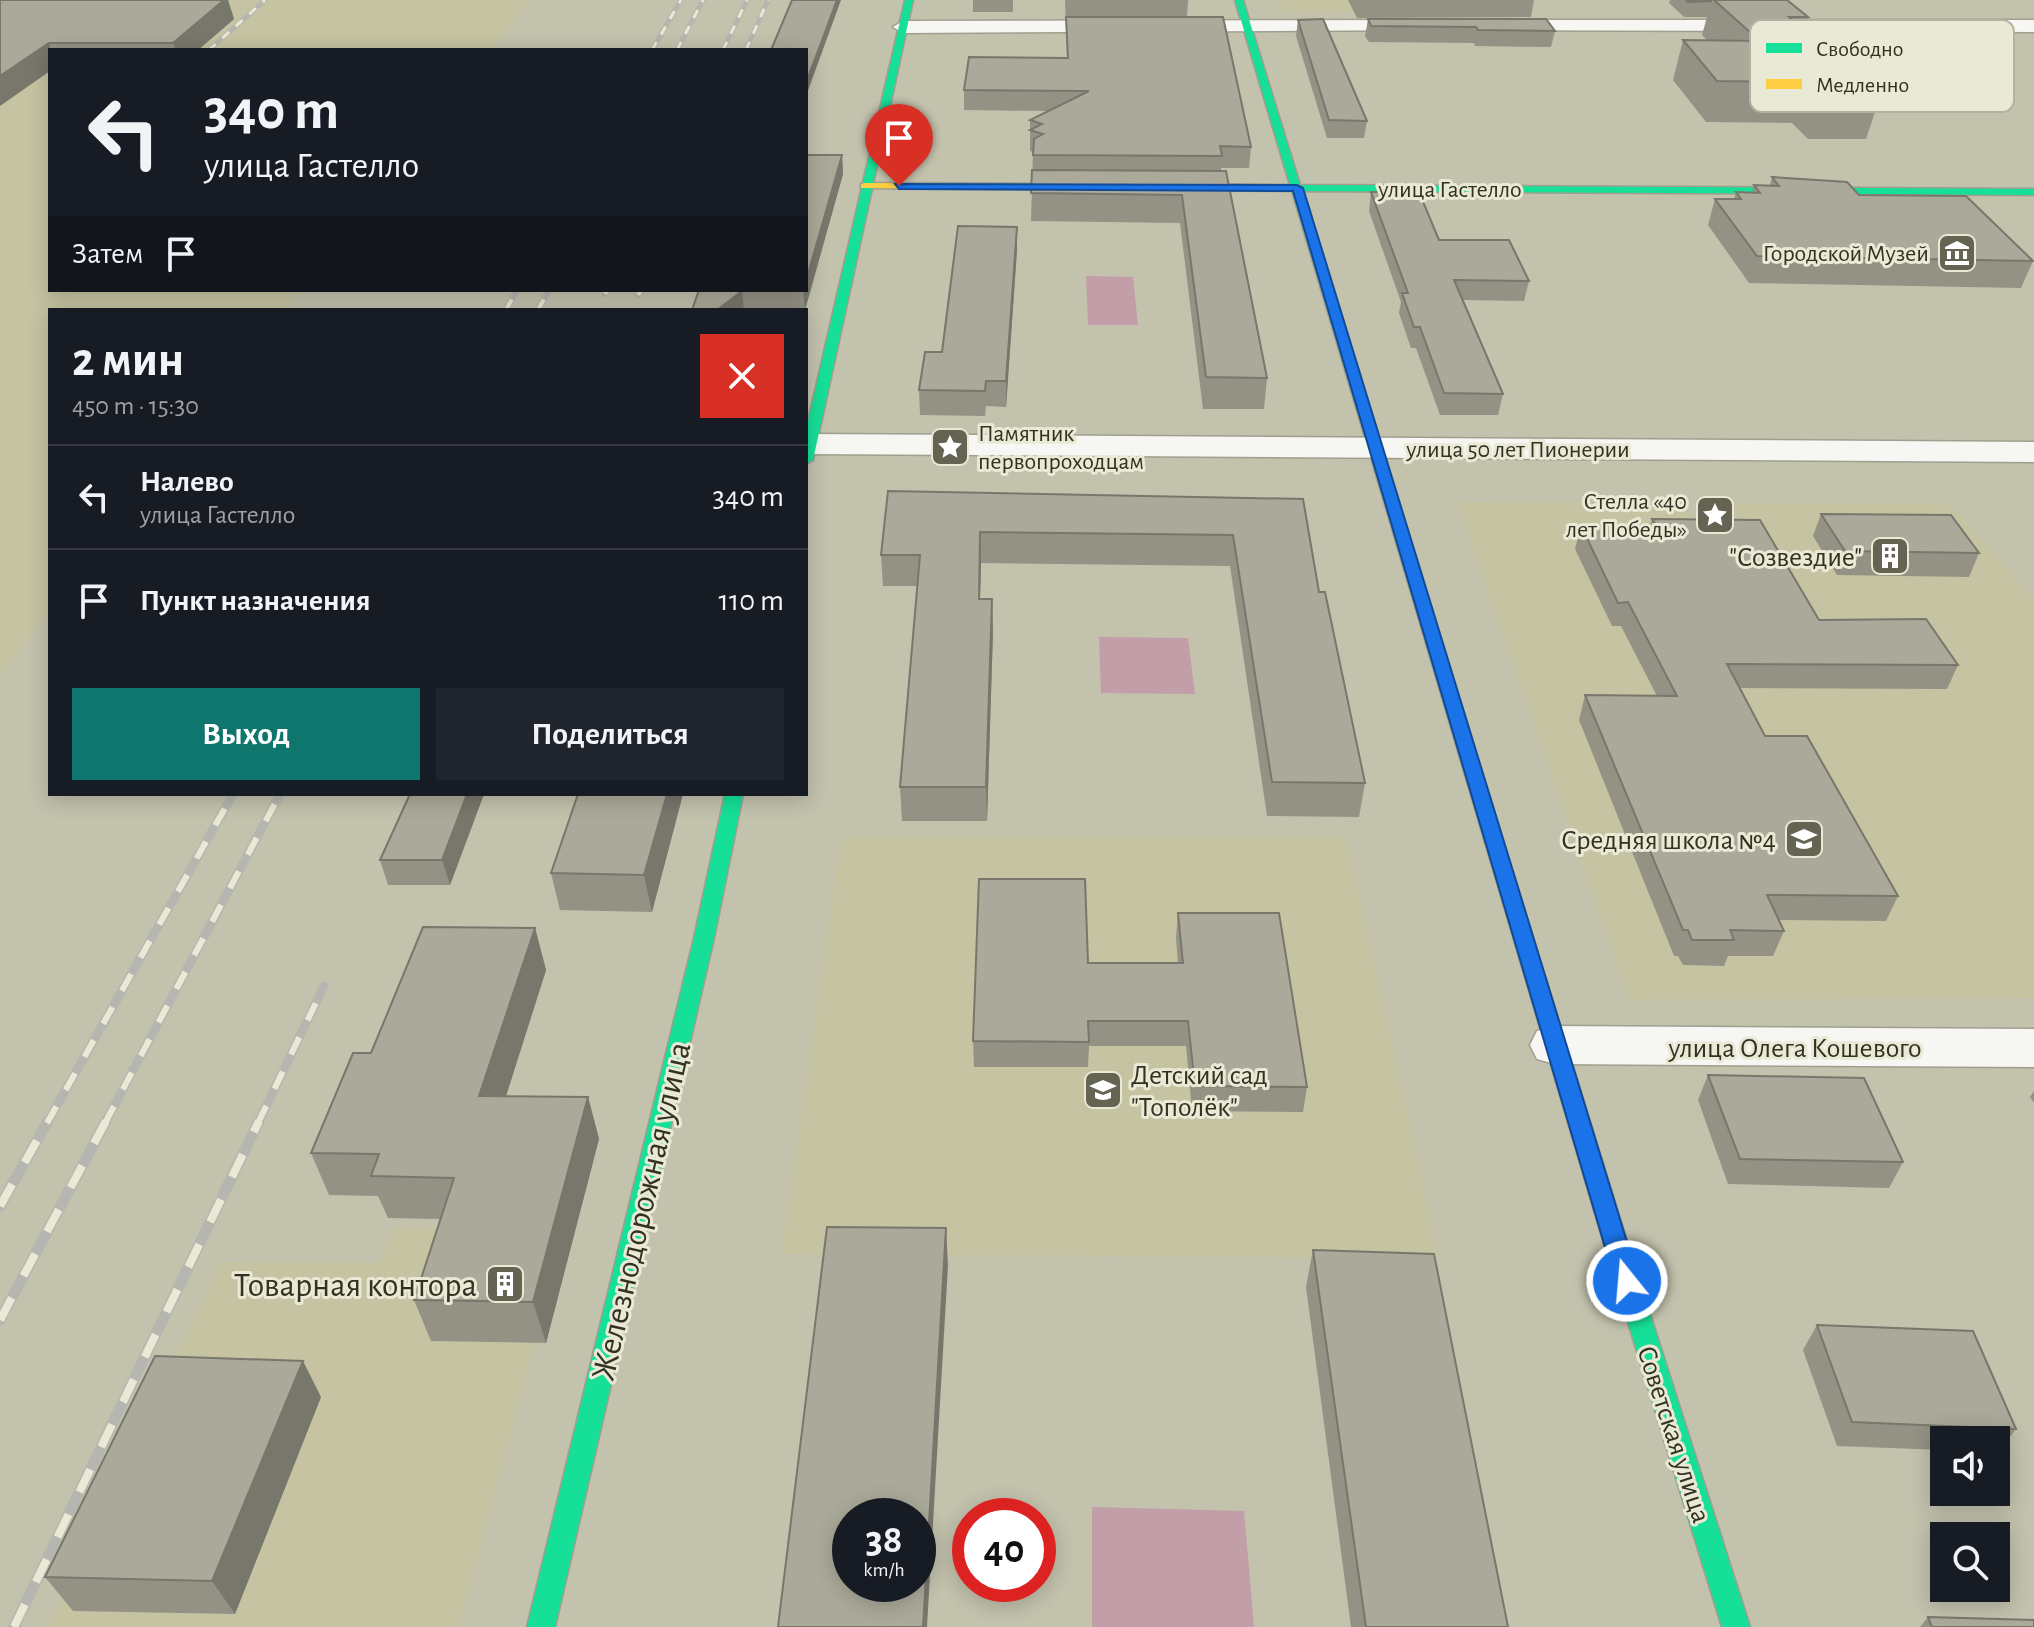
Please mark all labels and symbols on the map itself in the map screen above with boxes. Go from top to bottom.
legend [1750,20,2014,112]
text: Свободно [1816,38,1904,60]
text: Медленно [1816,74,1909,96]
pin [865,104,933,186]
street label: улица Гастелло [1377,178,1522,202]
museum icon: Городской Музей [1936,232,1978,274]
place label: Городской Музей [1763,242,1929,266]
place label: Памятник первопроходцам [978,422,1144,474]
place icon: Памятник первопроходцам [929,426,971,468]
street label: улица 50 лет Пионерии [1405,438,1630,462]
place label: Стелла «40 лет Победы» [1566,490,1687,542]
place icon: Стелла «40 лет Победы» [1694,494,1736,536]
building icon: "Созвездие" [1869,535,1911,577]
place label: "Созвездие" [1729,544,1862,572]
school or university icon: Средняя школа №4 [1783,818,1825,860]
place label: Средняя школа №4 [1561,827,1776,855]
street label: улица Олега Кошевого [1667,1035,1922,1063]
street label: Железнодорожная улица [586,1039,697,1384]
place label: Детский сад "Тополёк" [1131,1062,1268,1122]
school or university icon: Детский сад "Тополёк" [1082,1069,1124,1111]
position arrow [1585,1239,1669,1323]
building icon: Товарная контора [484,1263,526,1305]
place label: Товарная контора [234,1269,477,1303]
street label: Советская улица [1631,1343,1715,1527]
speed limit sign: 40 [952,1498,1056,1602]

